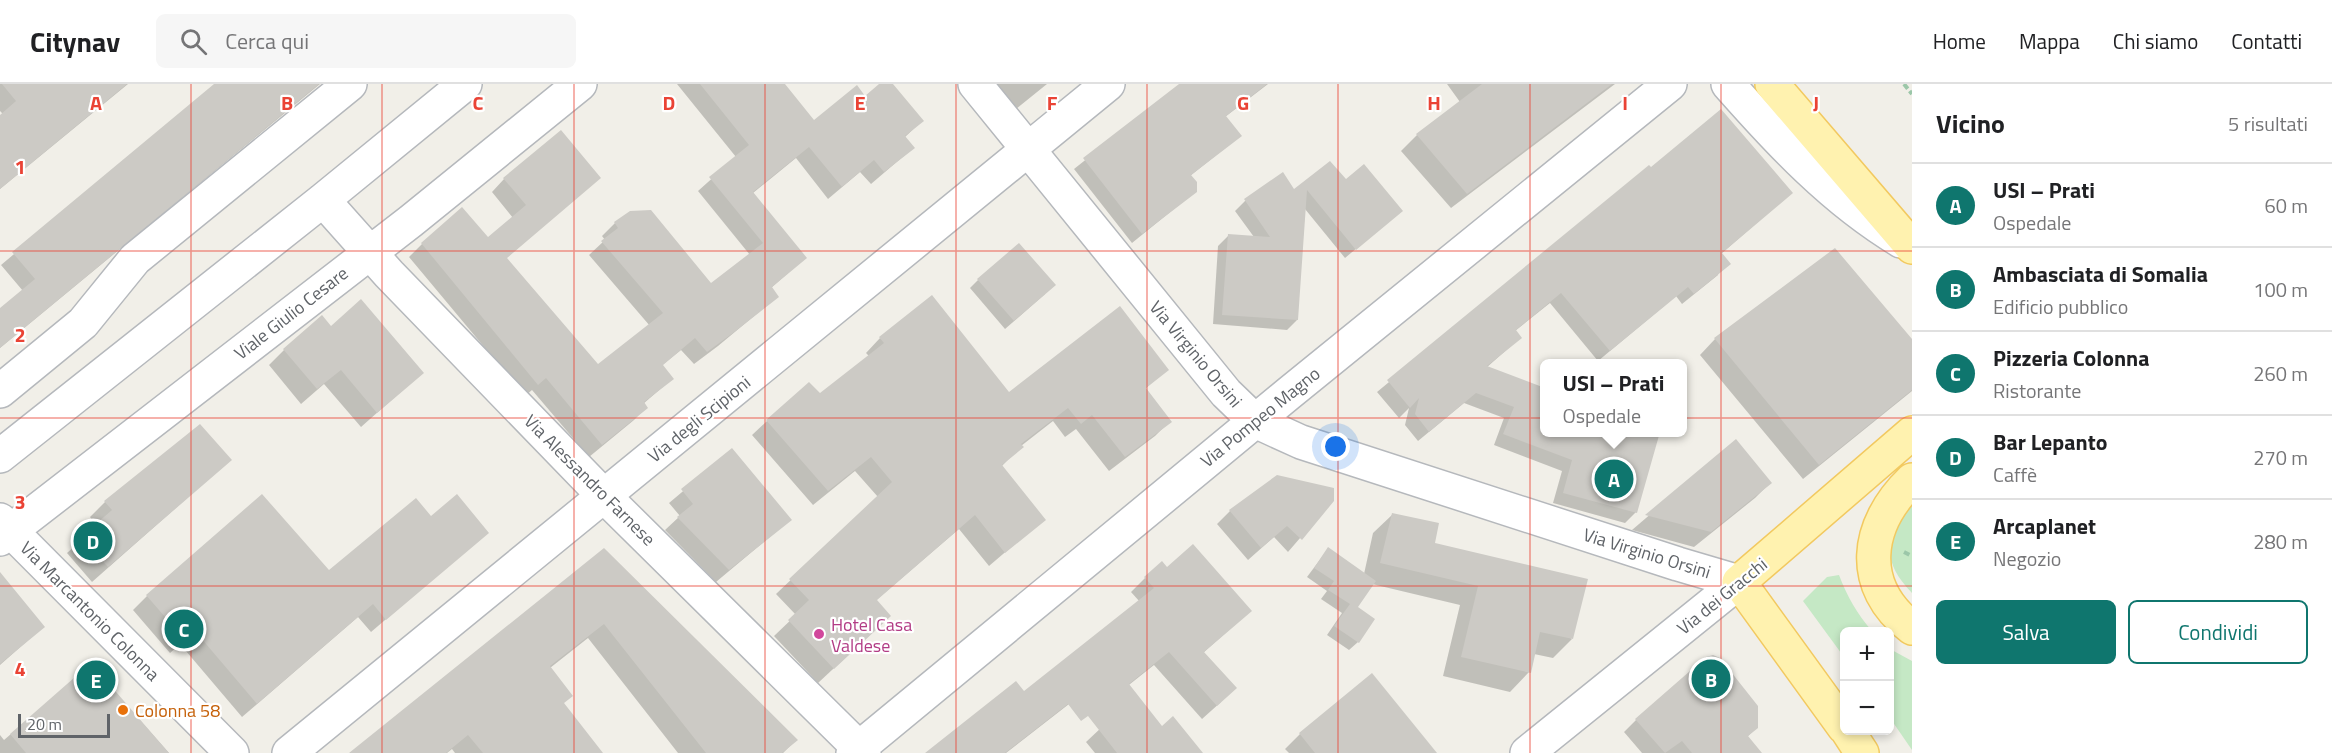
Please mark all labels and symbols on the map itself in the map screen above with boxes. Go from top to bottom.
text: A [90,87,102,118]
text: B [281,87,293,118]
text: C [473,87,484,118]
text: D [663,87,675,118]
text: E [854,87,866,118]
text: F [1047,87,1058,118]
text: G [1237,87,1249,118]
text: H [1427,87,1441,118]
text: I [1622,87,1628,118]
text: J [1813,87,1819,118]
text: 1 [14,151,26,182]
street label: Viale Giulio Cesare [228,260,354,366]
street label: Via Virginio Orsini [1143,295,1249,413]
text: 2 [14,319,26,350]
street label: Via Pompeo Magno [1194,360,1326,474]
street label: Via degli Scipioni [642,369,756,469]
street label: Via Alessandro Farnese [518,408,662,552]
your location [1321,432,1350,461]
pin: A [1594,456,1634,502]
text: 3 [14,486,26,517]
pin: D [74,518,112,564]
street label: Via Virginio Orsini [1580,521,1714,585]
street label: Via Marcantonio Colonna [14,535,166,687]
street label: Via dei Gracchi [1671,551,1773,641]
pin: C [164,606,204,652]
place label: Hotel Casa Valdese [831,611,912,659]
marker: Hotel Casa Valdese [812,627,826,641]
text: 4 [14,653,26,684]
pin: B [1692,656,1730,702]
pin: E [76,658,116,702]
place label: Colonna 58 [135,697,220,724]
marker: Colonna 58 [116,703,130,717]
scale bar [18,711,110,738]

